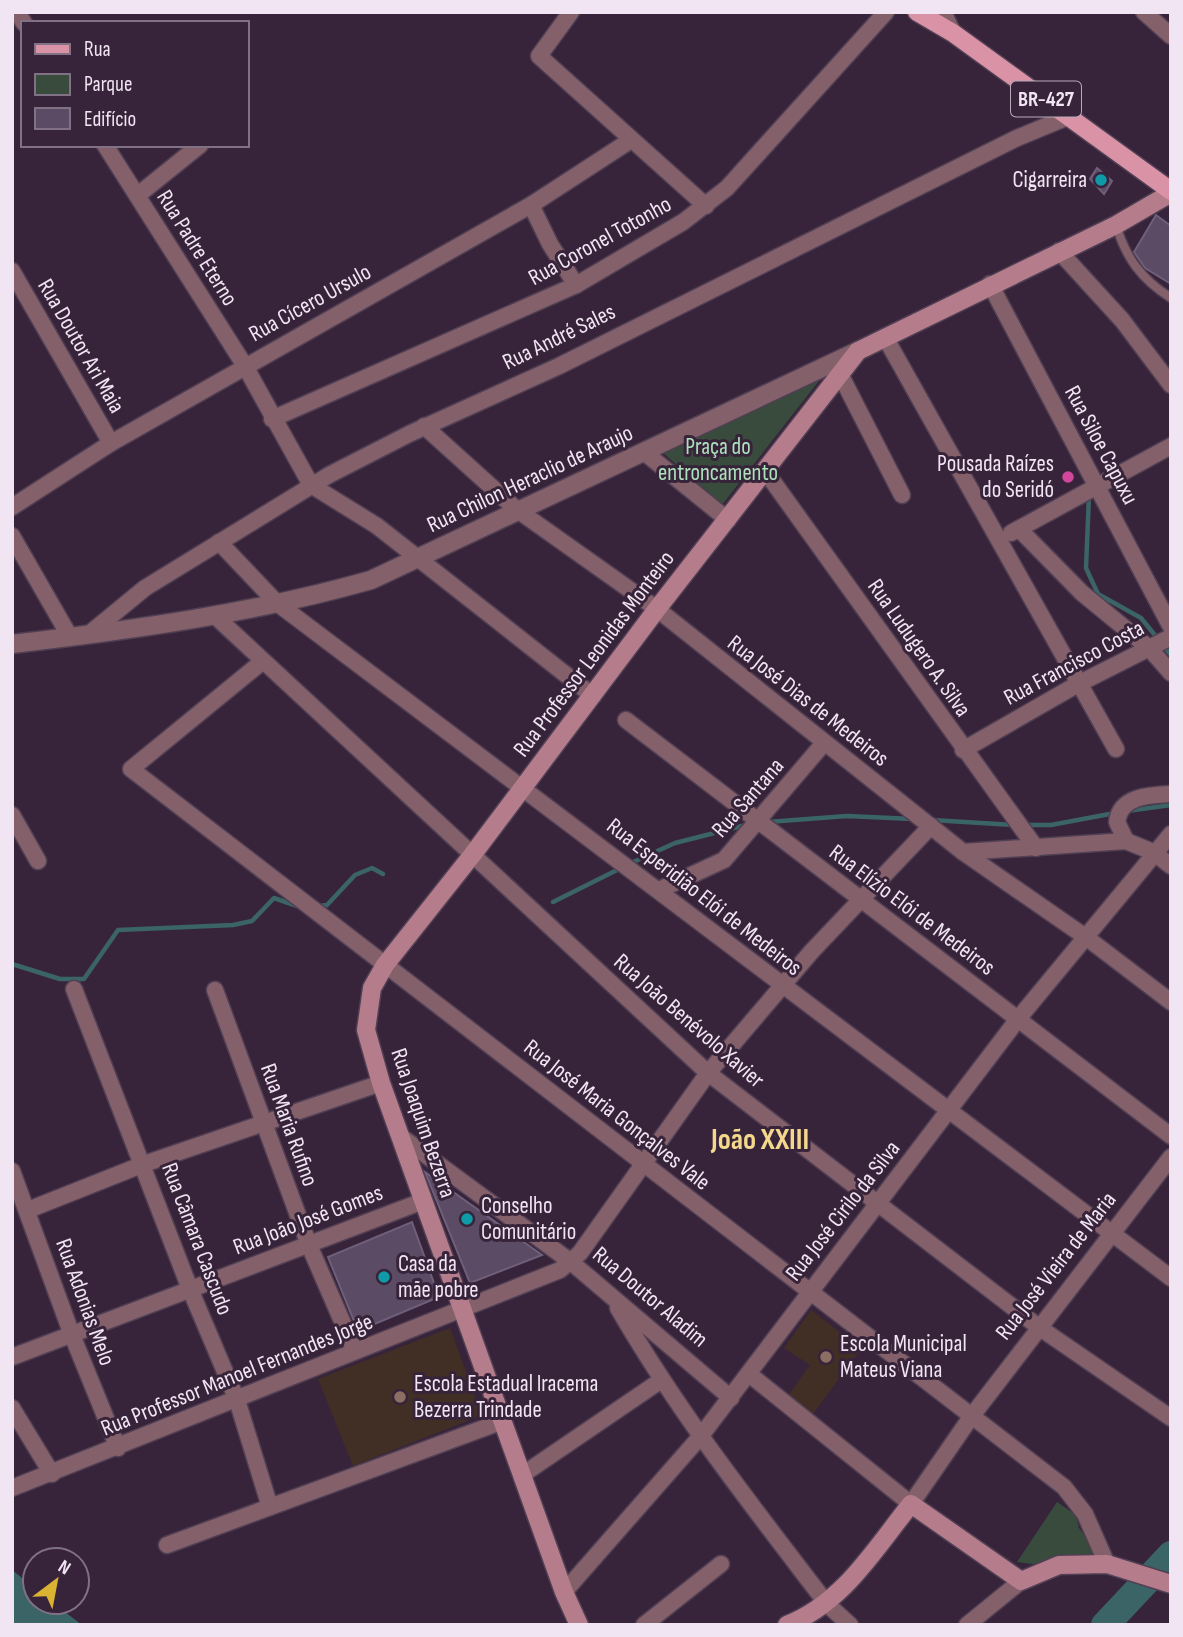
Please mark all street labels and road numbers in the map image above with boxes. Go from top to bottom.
road number: BR-427 [1011,82,1081,116]
street label: Rua Padre Eterno [150,185,244,311]
street label: Rua Coronel Totonho [524,190,676,292]
street label: Rua Cícero Ursulo [244,258,376,348]
street label: Rua Doutor Ari Maia [31,274,131,418]
street label: Rua André Sales [498,298,620,376]
street label: Rua Siloe Capuxu [1058,381,1144,509]
street label: Rua Chilon Heraclio de Araujo [423,419,637,539]
street label: Rua Professor Leonidas Monteiro [507,546,681,762]
street label: Rua Ludugero A. Silva [861,574,977,722]
street label: Rua Francisco Costa [999,614,1149,712]
street label: Rua José Dias de Medeiros [722,629,894,773]
street label: Rua Santana [706,753,790,843]
street label: Rua Esperidião Elói de Medeiros [601,812,807,982]
street label: Rua Elízio Elói de Medeiros [824,839,1000,981]
street label: Rua João Benévolo Xavier [608,948,770,1094]
street label: Rua José Maria Gonçalves Vale [518,1033,716,1197]
street label: Rua Joaquim Bezerra [384,1045,462,1201]
street label: Rua Maria Rufino [254,1060,324,1190]
street label: Rua José Cirilo da Silva [780,1135,906,1287]
street label: Rua Câmara Cascudo [155,1159,239,1319]
street label: Rua João José Gomes [229,1179,387,1261]
street label: Rua José Vieira de Maria [990,1187,1122,1345]
street label: Rua Adonias Melo [49,1235,121,1369]
street label: Rua Doutor Aladim [587,1241,713,1353]
street label: Rua Professor Manoel Fernandes Jorge [97,1308,377,1442]

